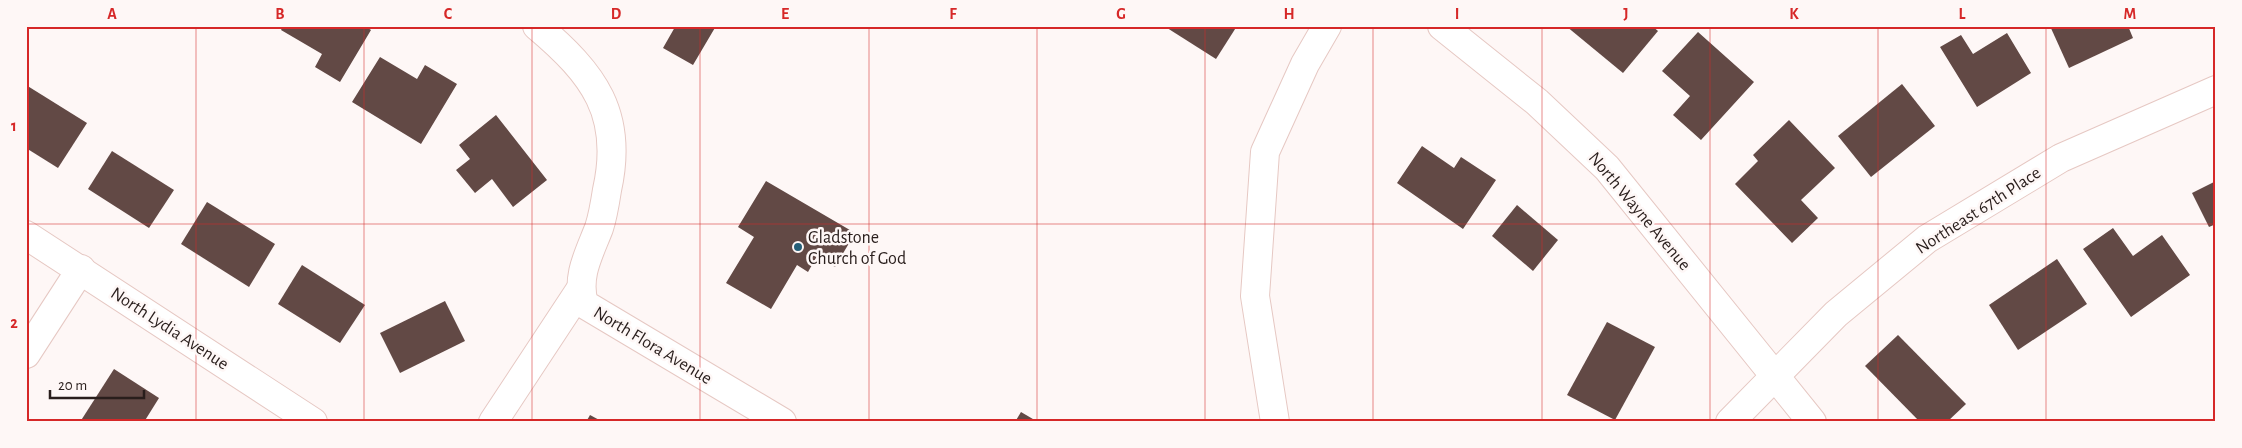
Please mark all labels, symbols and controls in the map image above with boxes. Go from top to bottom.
text: A [107,6,117,22]
text: B [275,6,285,22]
text: C [444,6,453,22]
text: D [611,6,622,22]
text: E [781,6,789,22]
text: F [949,6,957,22]
text: G [1116,6,1126,22]
text: H [1283,6,1295,22]
text: I [1455,6,1459,22]
text: J [1623,6,1629,22]
text: K [1789,6,1799,22]
text: L [1959,6,1966,22]
text: M [2124,6,2136,22]
text: 1 [11,118,17,134]
street label: North Wayne Avenue [1585,149,1694,274]
street label: Northeast 67th Place [1913,164,2044,258]
place label: Gladstone Church of God [808,229,906,268]
marker: Gladstone Church of God [792,241,804,253]
street label: North Lydia Avenue [107,284,232,374]
street label: North Flora Avenue [590,303,715,388]
text: 2 [10,315,18,331]
scale bar [50,368,144,400]
text: 20 m [58,378,87,393]

